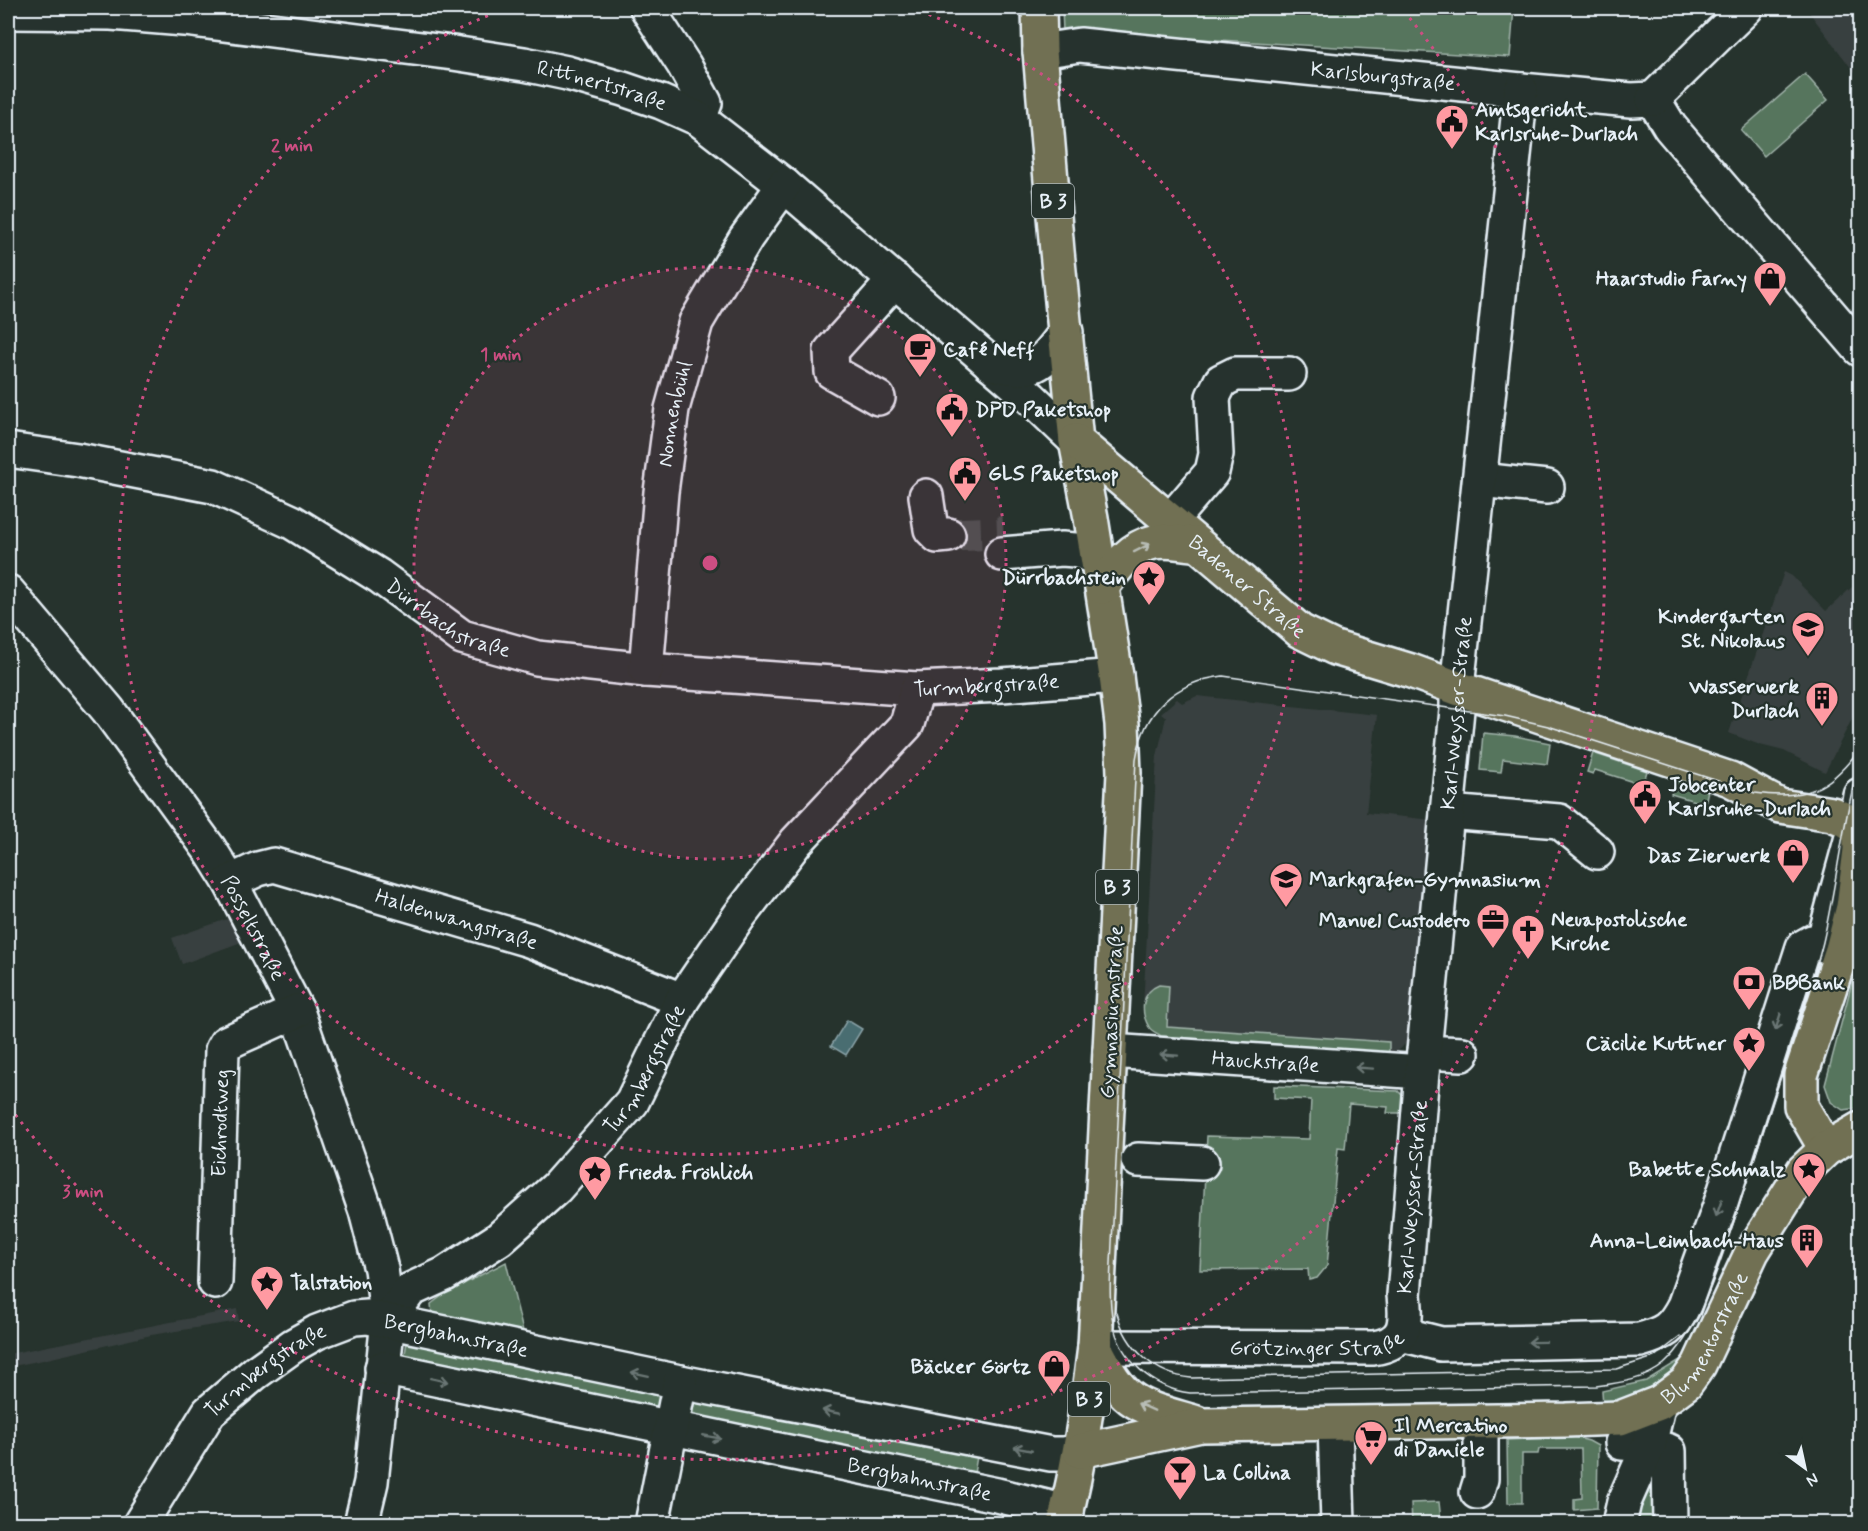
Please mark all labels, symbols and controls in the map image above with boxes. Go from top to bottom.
street label: Rittnertstraße [534,54,671,118]
street label: Karlsburgstraße [1309,56,1457,98]
place label: Amtsgericht Karlsruhe-Durlach [1475,96,1638,148]
public building icon: Amtsgericht Karlsruhe-Durlach [1434,103,1470,150]
text: 2 min [271,134,313,158]
road number: B 3 [1032,184,1074,218]
shop icon: Haarstudio Farny [1752,260,1788,307]
place label: Haarstudio Farny [1596,265,1747,293]
cafe icon: Café Neff [902,331,938,378]
place label: Café Neff [943,336,1034,364]
text: 1 min [480,343,522,367]
street label: Nonnenbühl [651,358,700,469]
public building icon: DPD Paketshop [934,391,970,438]
place label: DPD Paketshop [975,396,1111,424]
public building icon: GLS Paketshop [947,455,983,502]
place label: GLS Paketshop [988,460,1119,488]
street label: Badener Straße [1182,529,1312,646]
one-way arrow [1132,542,1150,553]
centre of rings [700,553,720,573]
place icon: Dürrbachstein [1131,559,1167,606]
place label: Dürrbachstein [1002,564,1126,592]
street label: Dürrbachstraße [380,573,514,665]
place label: Kindergarten St. Nikolaus [1658,603,1786,655]
school or university icon: Kindergarten St. Nikolaus [1790,610,1826,657]
street label: Karl-Weysser-Straße [1434,615,1480,811]
street label: Turmbergstraße [913,668,1060,704]
place label: Wasserwerk Durlach [1688,673,1799,725]
building icon: Wasserwerk Durlach [1804,680,1840,727]
place label: Jobcenter Karlsruhe-Durlach [1668,771,1831,823]
public building icon: Jobcenter Karlsruhe-Durlach [1627,778,1663,825]
shop icon: Das Zierwerk [1775,837,1811,884]
place label: Das Zierwerk [1646,842,1770,870]
school or university icon: Markgrafen-Gymnasium [1268,861,1304,908]
place label: Markgrafen-Gymnasium [1309,866,1541,894]
street label: Posseltstraße [214,870,292,986]
road number: B 3 [1096,870,1138,904]
street label: Haldenwangstraße [372,883,542,957]
office icon: Manuel Custodero [1475,902,1511,949]
place label: Neuapostolische Kirche [1551,906,1688,958]
place label: Manuel Custodero [1319,907,1470,935]
church icon: Neuapostolische Kirche [1510,913,1546,960]
street label: Gymnasiumstraße [1093,925,1131,1099]
bank icon: BBBank [1731,964,1767,1011]
place label: BBBank [1772,969,1845,997]
street label: Turmbergstraße [597,1000,693,1141]
one-way arrow [1772,1012,1783,1031]
place icon: Cäcilie Kuttner [1731,1025,1767,1072]
place label: Cäcilie Kuttner [1586,1030,1727,1058]
street label: Hauckstraße [1211,1045,1320,1080]
one-way arrow [1160,1049,1180,1060]
one-way arrow [1354,1062,1374,1073]
street label: Eichrodtweg [205,1069,236,1178]
street label: Karl-Weysser-Straße [1391,1099,1435,1295]
place icon: Babette Schmalz [1791,1151,1827,1198]
place icon: Frieda Fröhlich [577,1154,613,1201]
place label: Babette Schmalz [1629,1156,1786,1184]
place label: Frieda Fröhlich [618,1159,754,1187]
text: 3 min [62,1180,104,1204]
one-way arrow [1713,1198,1724,1217]
building icon: Anna-Leimbach-Haus [1789,1222,1825,1269]
place label: Anna-Leimbach-Haus [1590,1227,1785,1255]
place icon: Talstation [249,1264,285,1311]
street label: Blumentorstraße [1656,1268,1756,1412]
place label: Talstation [290,1269,372,1297]
street label: Bergbahnstraße [381,1308,531,1365]
street label: Turmbergstraße [199,1317,330,1425]
street label: Grötzinger Straße [1229,1325,1411,1363]
one-way arrow [1528,1336,1548,1348]
shop icon: Bäcker Görtz [1036,1348,1072,1395]
place label: Bäcker Görtz [911,1353,1031,1381]
one-way arrow [631,1368,650,1379]
one-way arrow [429,1375,449,1386]
road number: B 3 [1068,1382,1110,1416]
one-way arrow [1137,1401,1155,1412]
one-way arrow [822,1406,842,1417]
place label: Il Mercatino di Daniele [1394,1412,1508,1464]
supermarket icon: Il Mercatino di Daniele [1353,1419,1389,1466]
one-way arrow [703,1432,722,1444]
north arrow [1775,1438,1835,1498]
one-way arrow [1014,1443,1033,1454]
street label: Bergbahnstraße [845,1451,994,1509]
bar icon: La Collina [1162,1454,1198,1501]
place label: La Collina [1203,1459,1291,1487]
text: N [1802,1468,1823,1491]

